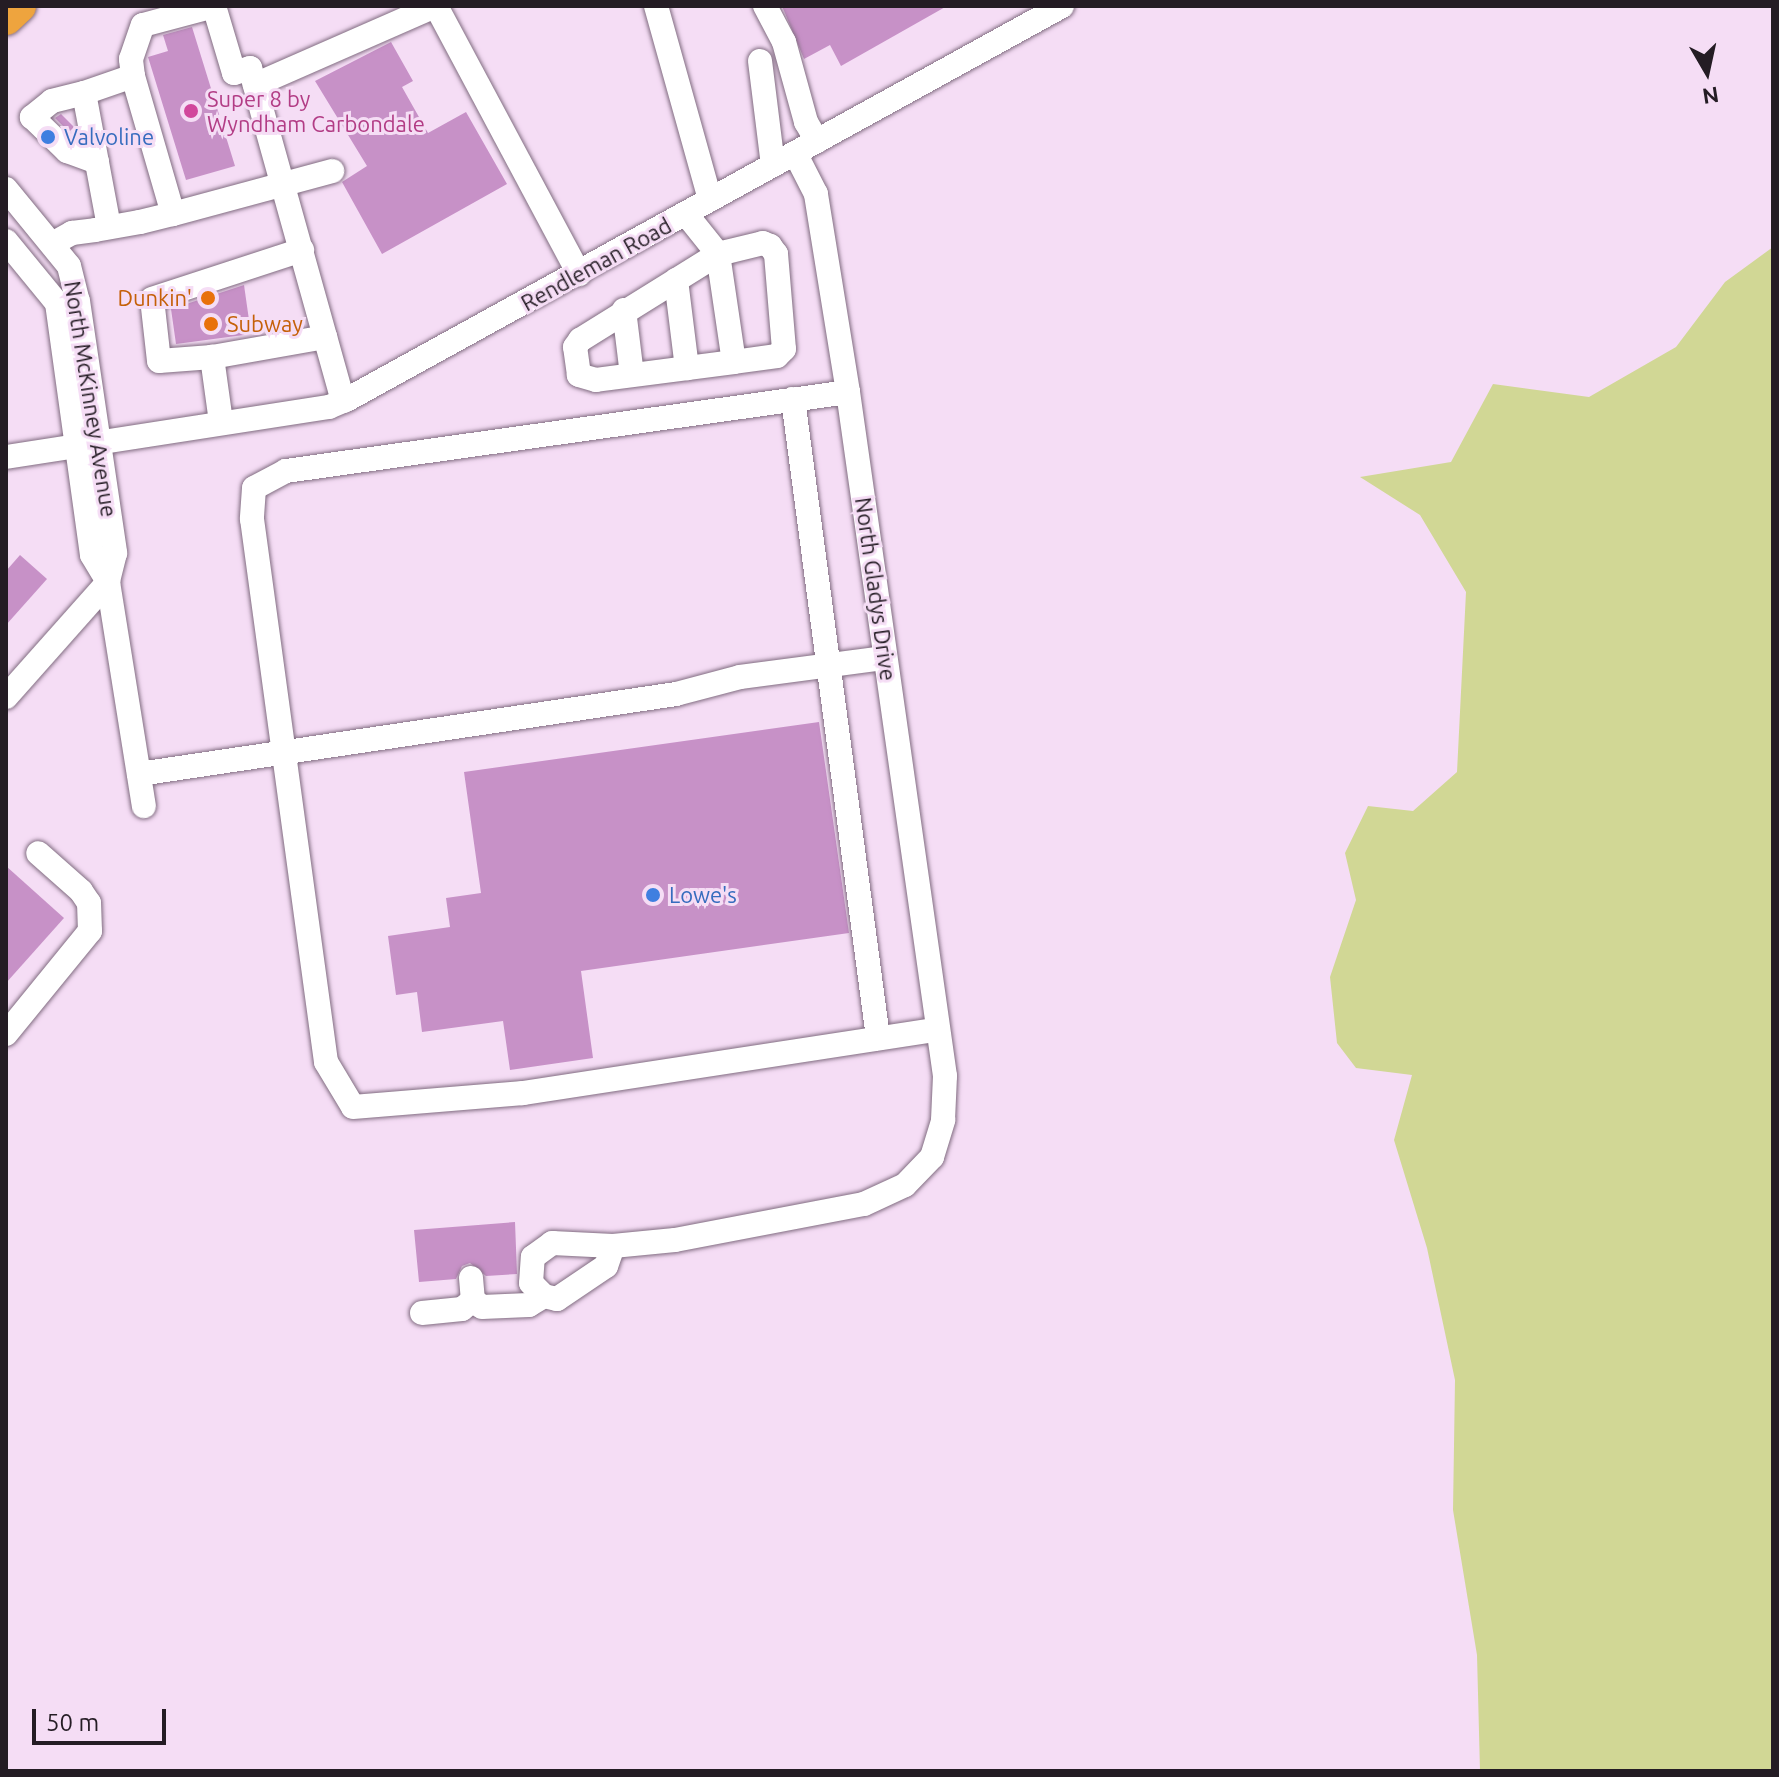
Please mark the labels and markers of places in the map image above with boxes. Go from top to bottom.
place label: Super 8 by Wyndham Carbondale [207,85,425,136]
marker: Super 8 by Wyndham Carbondale [182,102,200,120]
place label: Valvoline [64,124,154,150]
marker: Valvoline [39,128,57,146]
place label: Dunkin' [117,285,192,311]
marker: Dunkin' [199,289,217,307]
place label: Subway [227,311,303,337]
marker: Subway [202,315,220,333]
place label: Lowe's [669,882,737,908]
marker: Lowe's [644,886,662,904]

